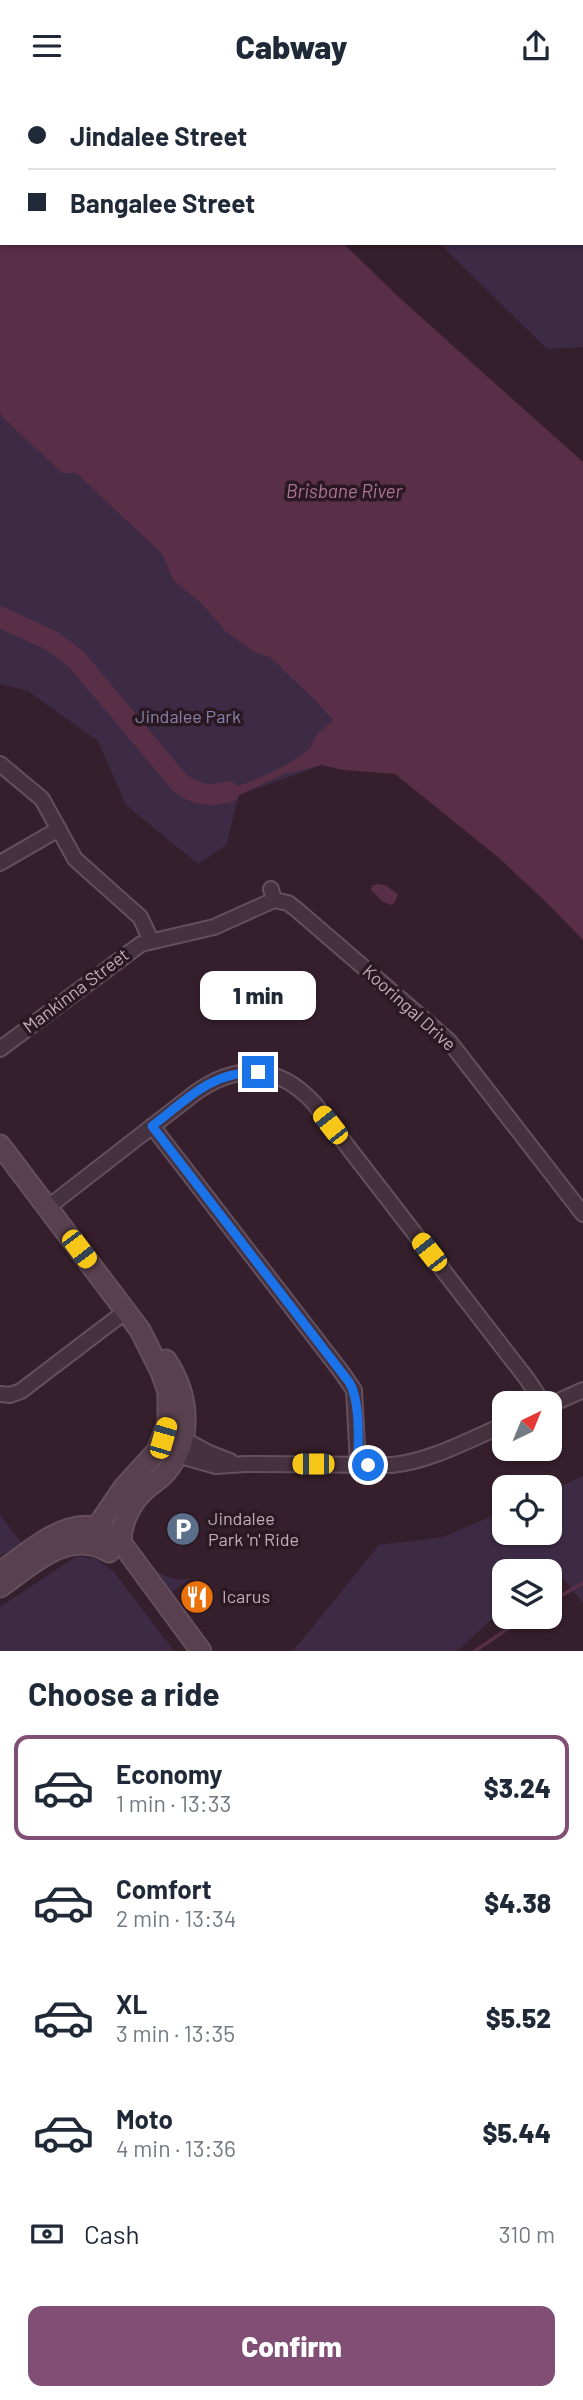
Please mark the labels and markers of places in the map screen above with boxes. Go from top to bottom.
place label: Jindalee Park 'n' Ride [208,1507,299,1550]
parking icon: Jindalee Park 'n' Ride [164,1510,202,1548]
restaurant icon: Icarus [178,1578,216,1616]
place label: Icarus [222,1585,270,1607]

